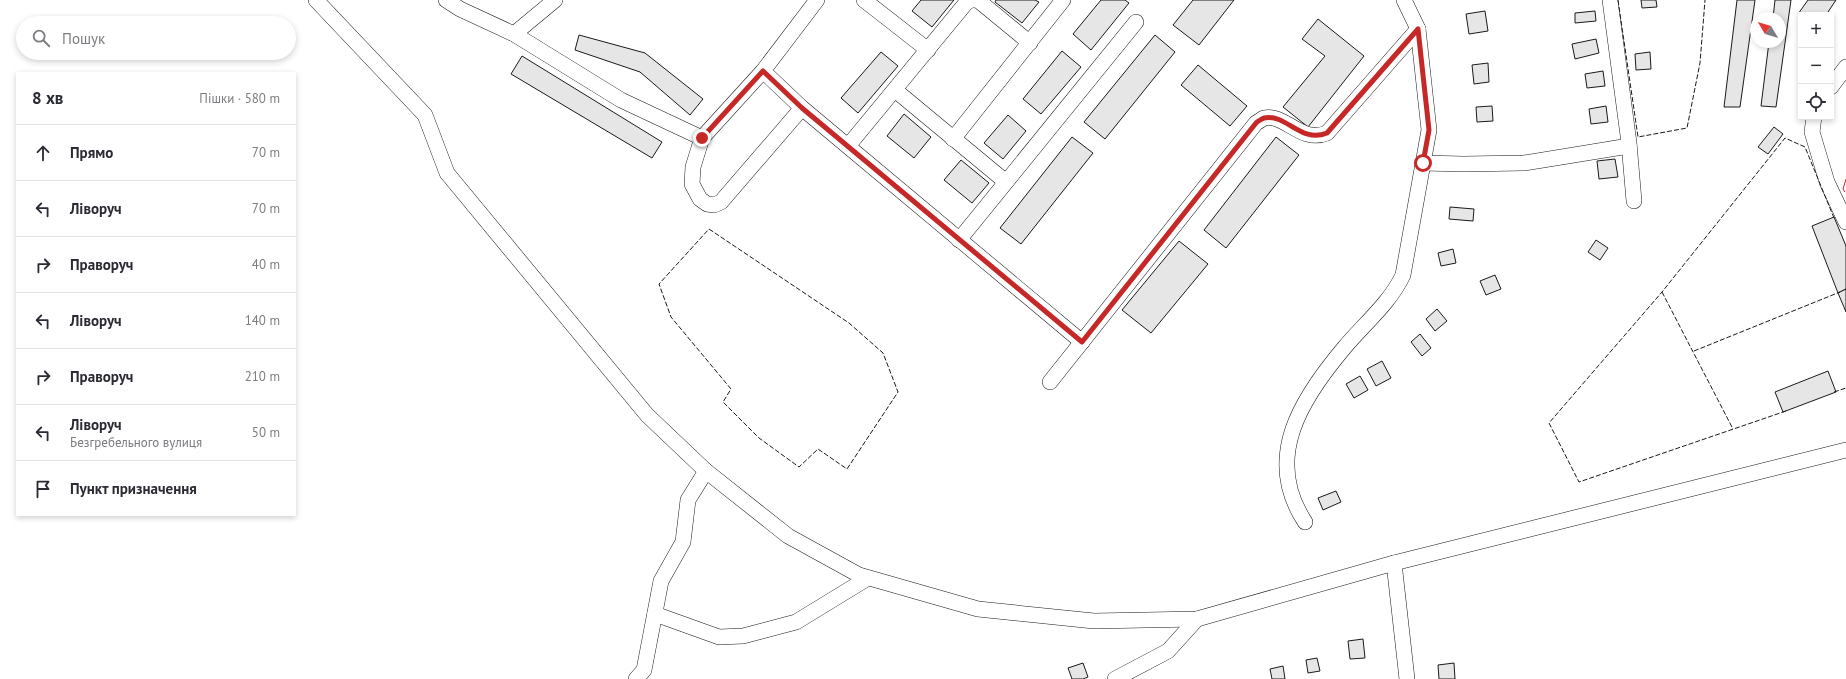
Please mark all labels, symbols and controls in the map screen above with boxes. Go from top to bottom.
north arrow [1750,12,1786,48]
map controls [1798,12,1834,120]
button: + [1798,12,1834,48]
search box [16,16,296,60]
icon: search [30,27,52,49]
text: Пошук [62,29,105,48]
button: − [1798,48,1834,84]
button: locate [1798,84,1834,120]
text: 8 хв [32,87,63,109]
text: Пішки · 580 m [199,90,280,107]
route end [693,129,711,147]
icon: ahead [32,142,54,164]
text: Прямо [70,143,113,162]
text: 70 m [252,144,280,161]
route start [1414,154,1432,172]
icon: left [32,198,54,220]
text: Ліворуч [70,199,122,218]
text: 70 m [252,200,280,217]
icon: right [32,254,54,276]
text: Праворуч [70,255,133,274]
text: 40 m [252,256,280,273]
icon: left [32,310,54,332]
text: Ліворуч [70,311,122,330]
text: 140 m [245,312,280,329]
icon: right [32,366,54,388]
text: Праворуч [70,367,133,386]
text: 210 m [245,368,280,385]
text: Ліворуч [70,415,122,434]
icon: left [32,422,54,444]
text: 50 m [252,424,280,441]
text: Безгребельного вулиця [70,434,202,451]
icon: arrive [32,478,54,500]
text: Пункт призначення [70,479,197,498]

